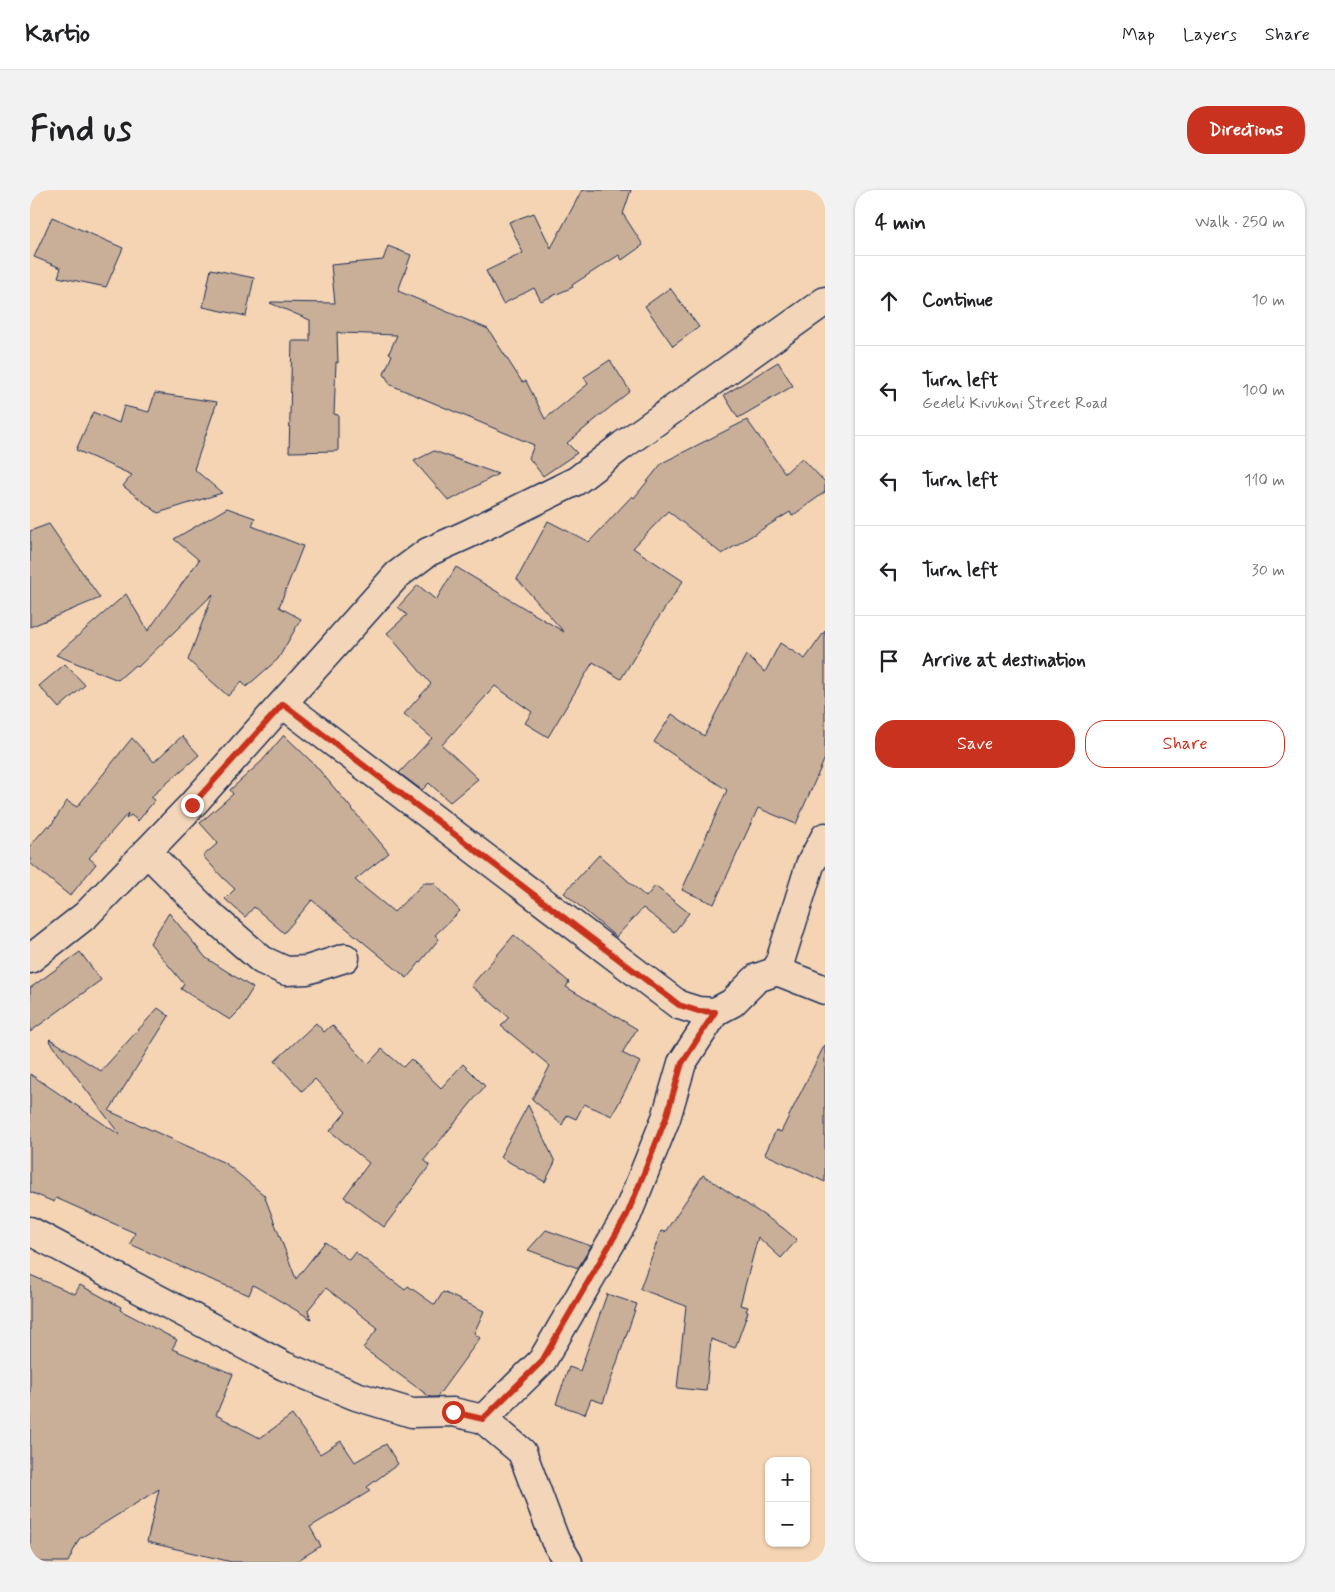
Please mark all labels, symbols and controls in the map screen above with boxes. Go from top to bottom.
text: Kartio [25,19,90,50]
text: Map [1122,23,1155,47]
text: Layers [1183,23,1237,47]
text: Share [1265,23,1310,47]
button: Directions [1187,106,1305,154]
text: Find us [30,107,132,153]
text: 4 min [875,209,926,237]
text: Walk · 250 m [1195,212,1285,233]
icon: ahead [875,287,903,315]
text: Continue [922,288,993,313]
text: 10 m [1252,290,1285,311]
text: Turn left [922,368,998,393]
icon: left [875,377,903,405]
text: 100 m [1242,380,1285,401]
text: Gedeli Kivukoni Street Road [922,393,1107,414]
icon: left [875,467,903,495]
text: Turn left [922,468,998,493]
text: 110 m [1244,470,1285,491]
icon: left [875,557,903,585]
text: Turn left [922,558,998,583]
text: 30 m [1252,560,1285,581]
icon: arrive [875,647,903,675]
text: Arrive at destination [922,648,1086,673]
button: Save [875,720,1075,768]
button: Share [1085,720,1285,768]
route end [181,794,204,817]
route start [442,1401,465,1424]
map controls [765,1457,810,1547]
button: + [765,1457,810,1502]
button: − [765,1502,810,1547]

